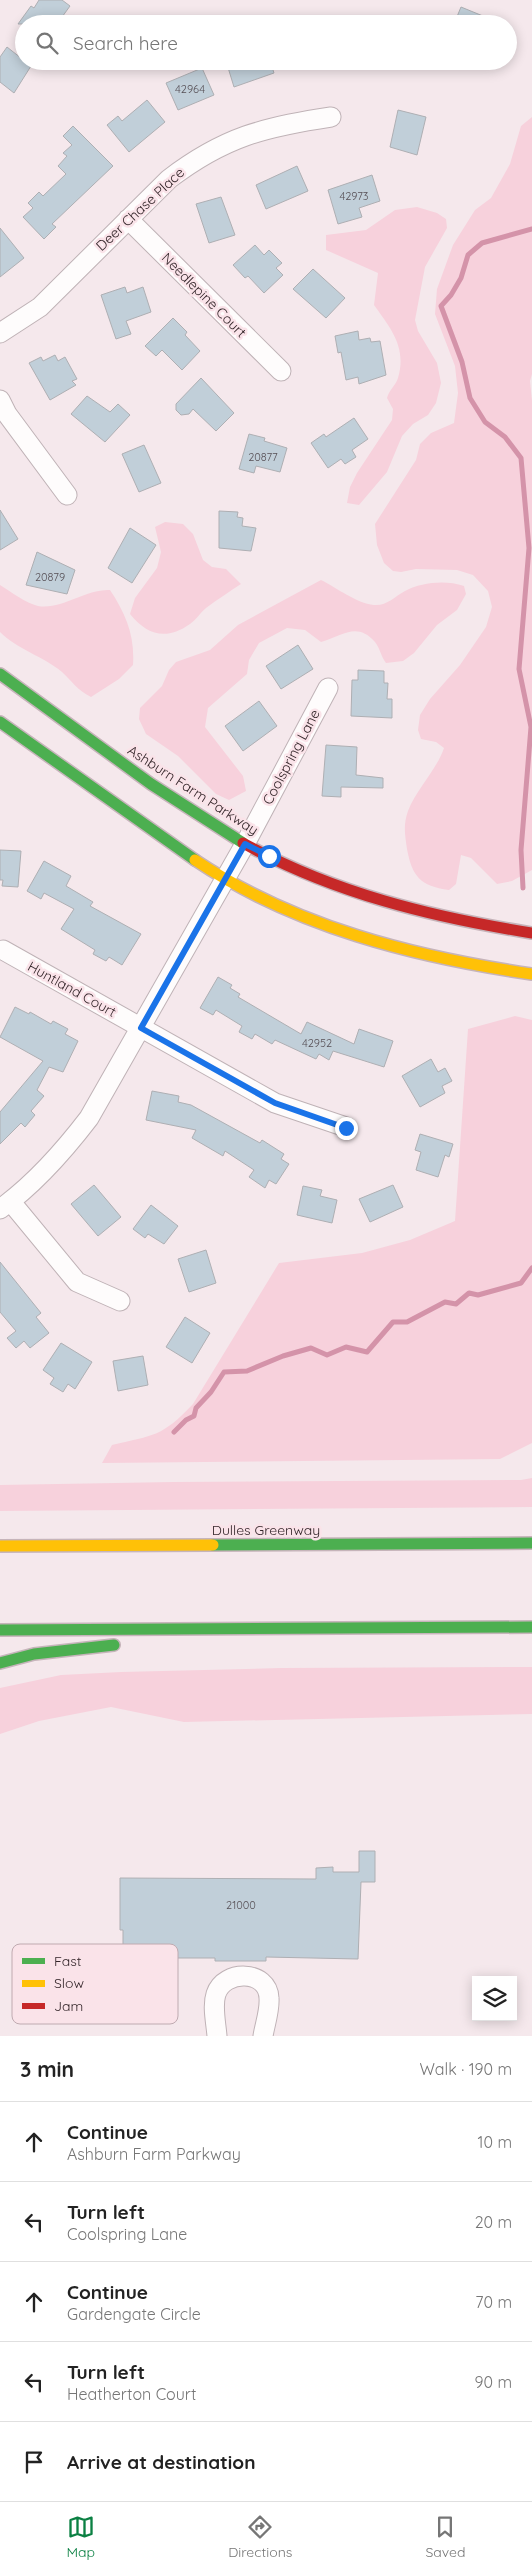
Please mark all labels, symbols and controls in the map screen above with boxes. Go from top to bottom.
search box [15,15,517,70]
icon: search [33,29,61,57]
text: Search here [73,31,178,55]
house number: 42964 [175,82,205,96]
street label: Deer Chase Place [92,163,188,255]
house number: 42973 [339,189,369,203]
street label: Needlepine Court [158,249,250,341]
house number: 20877 [248,450,278,464]
house number: 20879 [35,570,65,584]
street label: Coolspring Lane [258,706,324,808]
street label: Ashburn Farm Parkway [124,741,262,839]
route start [258,845,281,868]
street label: Huntland Court [24,957,120,1021]
house number: 42952 [302,1036,332,1050]
route end [335,1117,358,1140]
street label: Dulles Greenway [212,1521,320,1539]
house number: 21000 [226,1898,256,1912]
legend [12,1944,178,2024]
text: Fast [54,1952,82,1970]
text: Slow [54,1974,84,1992]
map controls [472,1976,517,2021]
button: layers [472,1976,517,2021]
text: Jam [54,1997,83,2015]
text: 3 min [20,2056,74,2082]
text: Walk · 190 m [420,2059,512,2079]
text: Continue [67,2120,148,2144]
icon: ahead [20,2128,48,2156]
text: 10 m [478,2132,512,2152]
text: Ashburn Farm Parkway [67,2144,241,2164]
text: Turn left [67,2200,145,2224]
icon: left [20,2208,48,2236]
text: 20 m [475,2212,512,2232]
text: Coolspring Lane [67,2224,187,2244]
text: Continue [67,2280,148,2304]
icon: ahead [20,2288,48,2316]
text: 70 m [475,2292,512,2312]
text: Gardengate Circle [67,2304,201,2324]
text: Turn left [67,2360,145,2384]
icon: left [20,2368,48,2396]
text: 90 m [475,2372,512,2392]
text: Heatherton Court [67,2384,196,2404]
icon: arrive [20,2448,48,2476]
text: Arrive at destination [67,2450,256,2474]
tab: Map [67,2513,95,2561]
tab: Directions [228,2513,292,2561]
tab: Saved [425,2513,465,2561]

